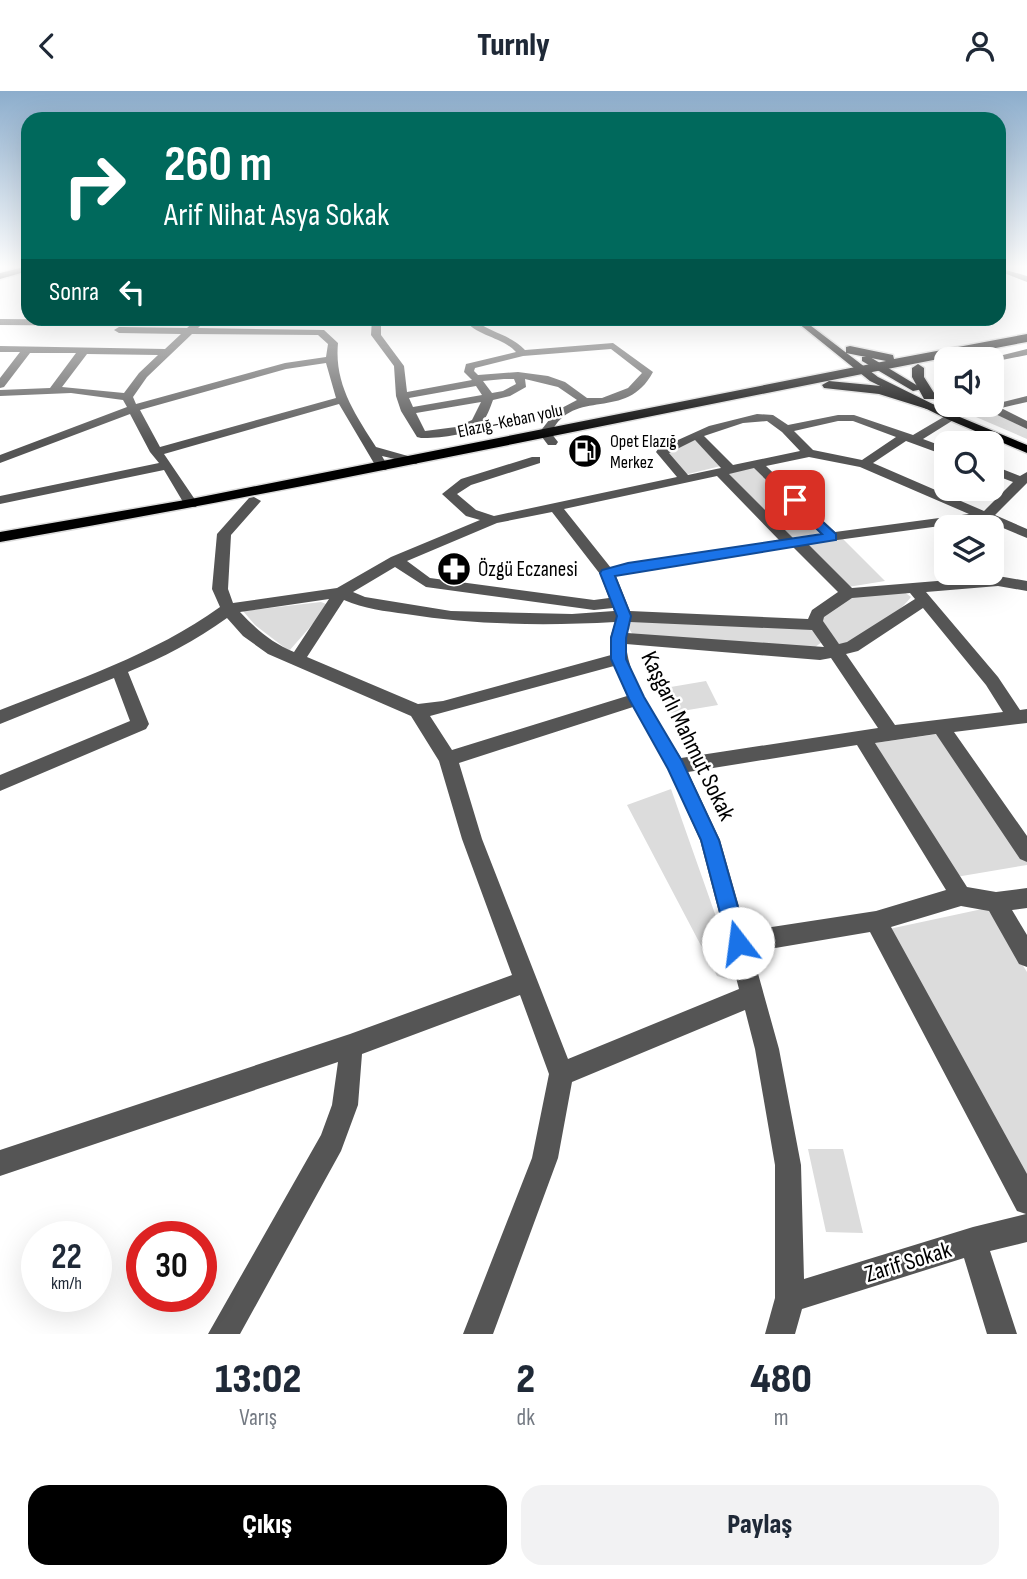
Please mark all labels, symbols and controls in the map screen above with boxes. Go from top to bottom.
text: Turnly [477,26,550,65]
icon: back [28,27,66,65]
icon: person [961,27,999,65]
text: 260 m [164,136,272,195]
icon: right [49,140,140,231]
text: Arif Nihat Asya Sokak [164,196,389,235]
icon: left [113,273,151,311]
text: Sonra [49,277,99,308]
map controls [934,347,1004,585]
button: sound [934,347,1004,417]
street label: Elazığ-Keban yolu [456,400,564,442]
place label: Opet Elazığ Merkez [610,431,677,473]
button: search [934,431,1004,501]
fuel station icon: Opet Elazığ Merkez [566,432,604,470]
pin [765,470,825,530]
icon: arrive [776,481,814,519]
button: layers [934,515,1004,585]
pharmacy icon: Özgü Eczanesi [435,550,473,588]
place label: Özgü Eczanesi [478,557,578,582]
street label: Kaşgarlı Mahmut Sokak [634,647,742,825]
position arrow [701,906,775,980]
speed limit sign: 30 [126,1221,217,1312]
street label: Zarif Sokak [861,1235,955,1289]
text: 22 [51,1236,82,1279]
text: km/h [51,1273,82,1294]
text: 13:02 [215,1354,301,1405]
text: 2 [516,1354,535,1405]
text: 480 [750,1354,812,1405]
text: Varış [239,1404,277,1432]
text: dk [517,1404,535,1432]
text: m [774,1404,789,1432]
button: Çıkış [28,1485,507,1565]
button: Paylaş [521,1485,999,1565]

